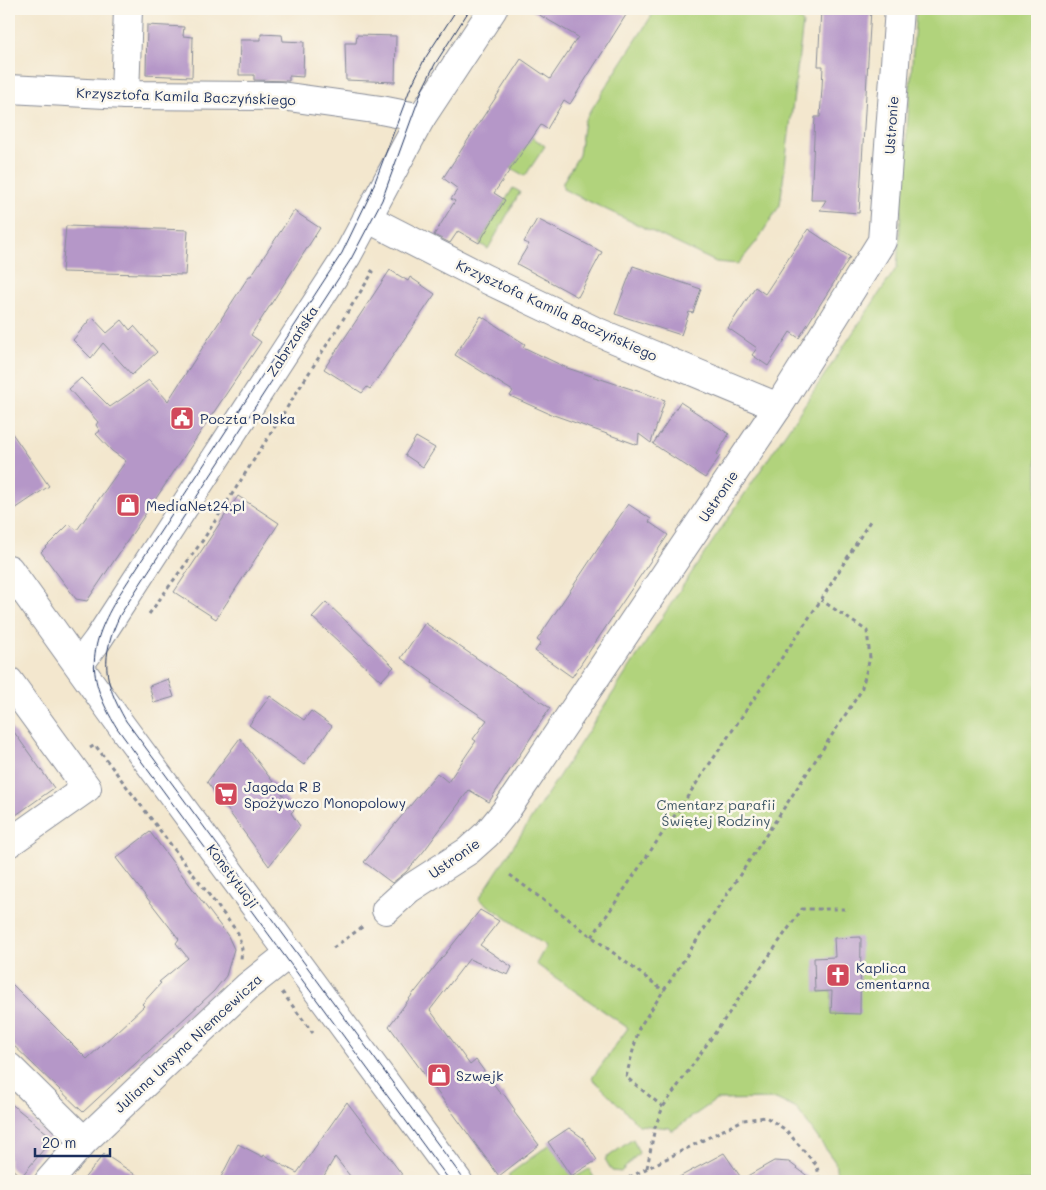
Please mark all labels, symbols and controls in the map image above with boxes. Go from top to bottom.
street label: Krzysztofa Kamila Baczyńskiego [76,83,296,109]
street label: Ustronie [879,95,903,155]
street label: Krzysztofa Kamila Baczyńskiego [453,255,661,365]
street label: Zabrzańska [262,302,322,380]
public building icon: Poczta Polska [169,405,195,431]
place label: Poczta Polska [200,409,296,428]
street label: Ustronie [694,467,742,525]
shop icon: MediaNet24.pl [115,492,141,518]
place label: MediaNet24.pl [146,496,245,515]
place label: Jagoda R B Spożywczo Monopolowy [244,777,406,812]
supermarket icon: Jagoda R B Spożywczo Monopolowy [213,781,239,807]
park label: Cmentarz parafii Świętej Rodziny [657,795,775,830]
street label: Ustronie [425,833,483,883]
street label: Konstytucji [203,840,263,912]
place label: Kaplica cmentarna [856,958,930,993]
church icon: Kaplica cmentarna [825,962,851,988]
street label: Juliana Ursyna Niemcewicza [110,969,266,1117]
shop icon: Szwejk [426,1062,452,1088]
place label: Szwejk [456,1066,503,1085]
scale bar [35,1125,110,1157]
text: 20 m [42,1132,76,1152]

